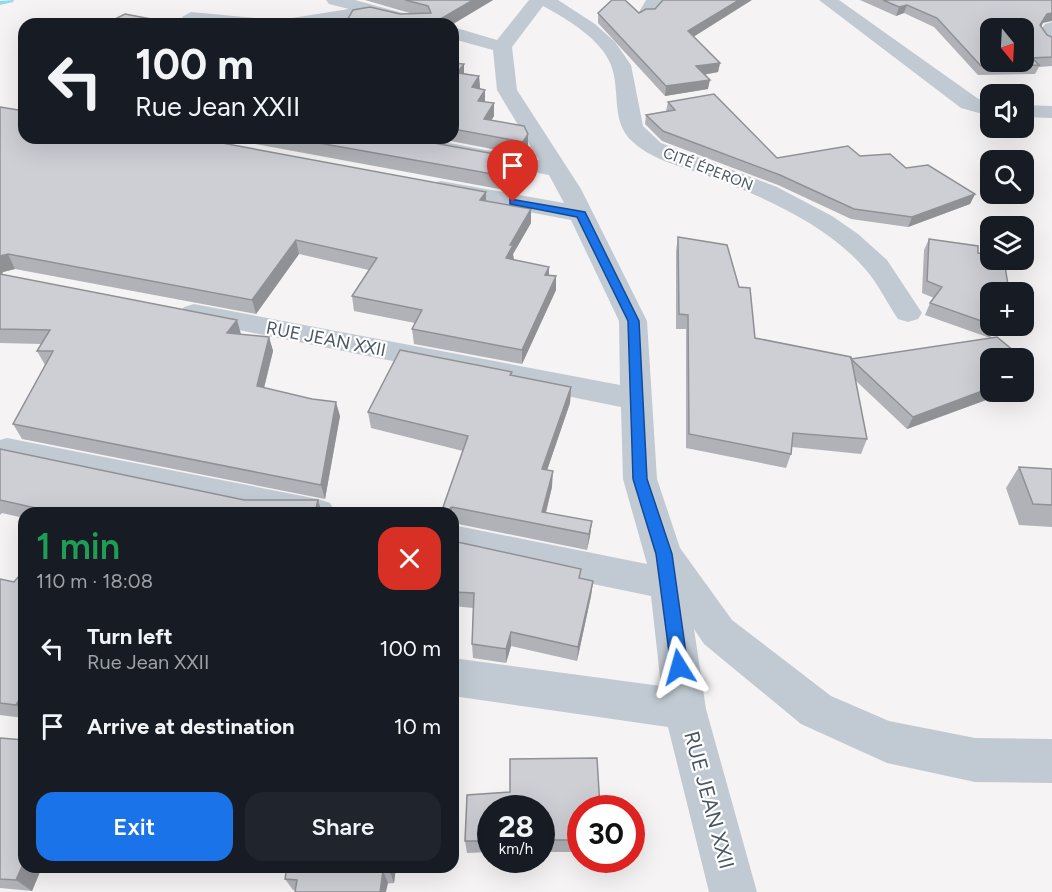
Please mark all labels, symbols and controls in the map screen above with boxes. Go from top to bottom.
north arrow [980,18,1034,72]
map controls [980,18,1034,402]
text: 100 m [135,39,254,90]
icon: left [36,42,114,120]
button: sound [980,84,1034,138]
text: Rue Jean XXII [135,90,300,123]
pin [487,140,538,202]
street label: CITÉ ÉPERON [661,144,755,194]
icon: arrive [496,149,529,182]
button: search [980,150,1034,204]
button: layers [980,216,1034,270]
button: + [980,282,1034,336]
street label: RUE JEAN XXII [264,317,388,361]
button: − [980,348,1034,402]
text: 1 min [36,525,120,568]
button: close [378,527,441,590]
text: 110 m · 18:08 [36,569,153,593]
text: Turn left [87,623,173,650]
icon: left [36,632,69,665]
text: 100 m [380,635,441,662]
position arrow [647,635,711,699]
text: Rue Jean XXII [87,650,209,674]
icon: arrive [36,710,69,743]
text: Arrive at destination [87,713,295,740]
text: 10 m [394,713,441,740]
street label: RUE JEAN XXII [679,728,740,872]
button: Exit [36,792,233,861]
button: Share [245,792,441,861]
speed limit sign: 30 [567,795,645,873]
text: 28 [498,808,534,845]
text: km/h [499,840,533,858]

